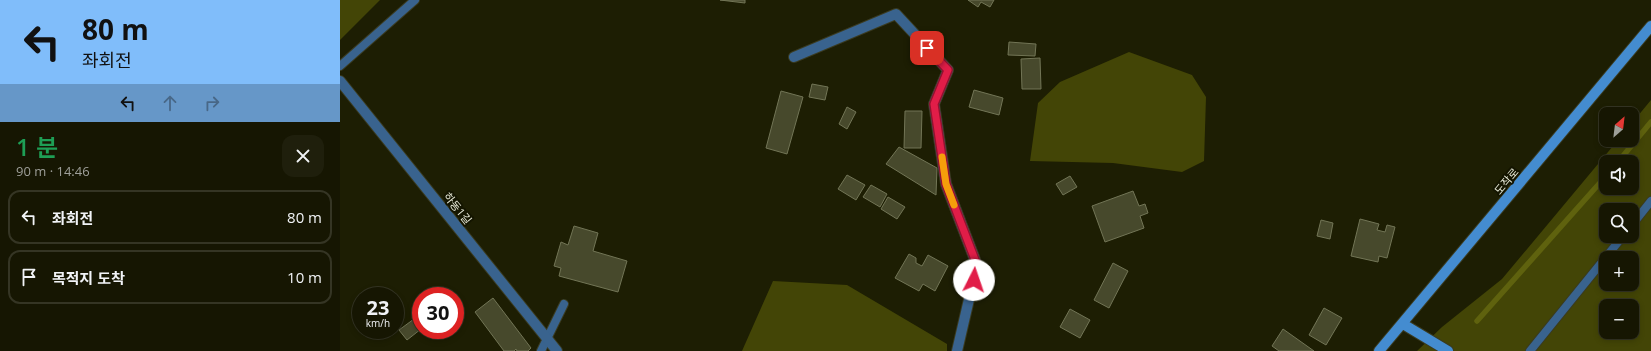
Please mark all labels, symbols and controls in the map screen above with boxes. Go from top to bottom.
text: 80 m [82,10,149,48]
icon: left [16,16,68,68]
pin [910,31,944,65]
icon: arrive [916,37,938,59]
text: 좌회전 [82,48,132,72]
icon: left [117,92,139,114]
icon: ahead [159,92,181,114]
icon: right [201,92,223,114]
north arrow [1599,107,1639,147]
map controls [1599,107,1639,339]
text: 1 분 [16,130,58,163]
button: close [282,135,324,177]
button: sound [1599,155,1639,195]
text: 90 m · 14:46 [16,162,90,180]
street label: 도작로 [1490,165,1522,197]
street label: 하동1길 [441,189,475,227]
button: search [1599,203,1639,243]
icon: left [18,206,40,228]
text: 80 m [287,207,322,227]
text: 좌회전 [52,208,93,228]
button: + [1599,251,1639,291]
position arrow [953,259,995,301]
icon: arrive [18,266,40,288]
text: 10 m [287,267,322,287]
text: 목적지 도착 [52,268,125,288]
speed limit sign: 30 [412,287,464,339]
text: 23 [367,294,389,321]
button: − [1599,299,1639,339]
text: km/h [366,316,390,330]

